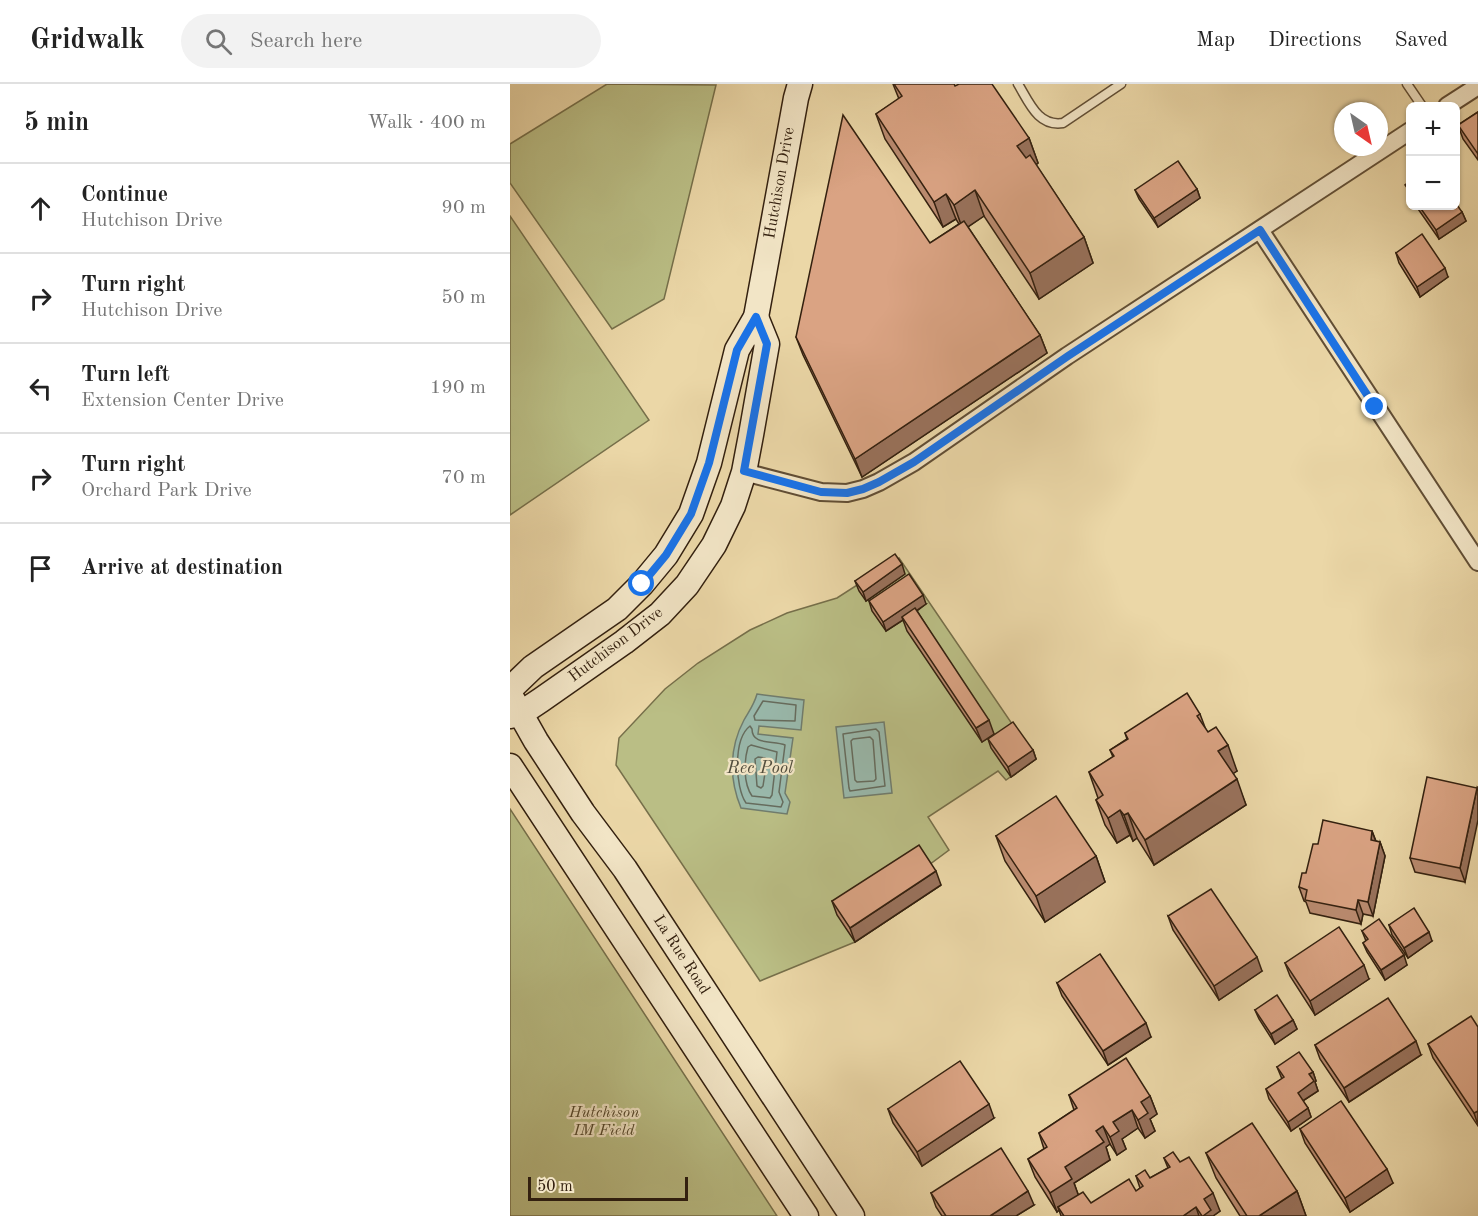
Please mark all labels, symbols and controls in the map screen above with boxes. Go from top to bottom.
search box [181,14,601,68]
icon: search [202,25,235,58]
text: Gridwalk [30,27,145,55]
text: Search here [250,30,362,52]
text: Map [1196,30,1235,51]
text: Directions [1268,30,1362,51]
text: Saved [1395,30,1448,51]
north arrow [1334,102,1388,156]
map controls [1406,102,1460,210]
button: + [1406,102,1460,156]
text: 5 min [24,110,89,136]
text: Walk · 400 m [367,113,486,133]
street label: Hutchison Drive [762,126,798,240]
button: − [1406,156,1460,210]
text: Continue [81,184,168,206]
icon: ahead [24,192,57,225]
text: 90 m [441,198,486,218]
text: Hutchison Drive [81,211,222,231]
text: Turn right [81,274,185,296]
icon: right [24,282,57,315]
text: 50 m [441,288,486,308]
text: Hutchison Drive [81,301,222,321]
text: Turn left [81,364,170,386]
icon: left [24,372,57,405]
text: 190 m [430,378,486,398]
text: Extension Center Drive [81,391,284,411]
route end [1361,393,1387,419]
text: Turn right [81,454,185,476]
icon: right [24,462,57,495]
text: 70 m [441,468,486,488]
text: Orchard Park Drive [81,481,252,501]
icon: arrive [24,552,57,585]
text: Arrive at destination [81,557,283,579]
route start [628,570,654,596]
street label: Hutchison Drive [566,605,666,685]
water label: Rec Pool [726,759,794,777]
street label: La Rue Road [650,913,712,997]
park label: Hutchison IM Field [568,1105,639,1139]
scale bar [528,1174,688,1202]
text: 50 m [537,1179,573,1195]

